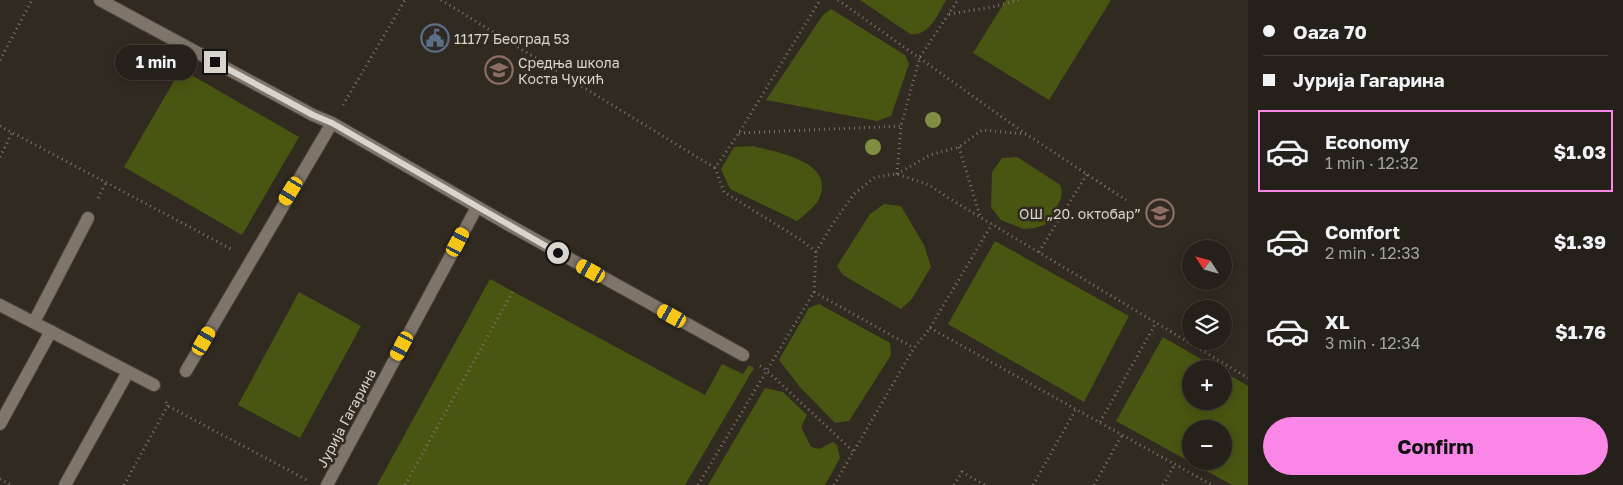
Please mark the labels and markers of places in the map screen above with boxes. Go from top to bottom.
public building icon: 11177 Београд 53 [420,23,450,53]
place label: 11177 Београд 53 [454,30,570,47]
place label: Средња школа Коста Чукић [518,54,620,87]
school or university icon: Средња школа Коста Чукић [484,55,514,85]
school or university icon: ОШ „20. октобар” [1145,198,1175,228]
place label: ОШ „20. октобар” [1019,205,1141,222]

